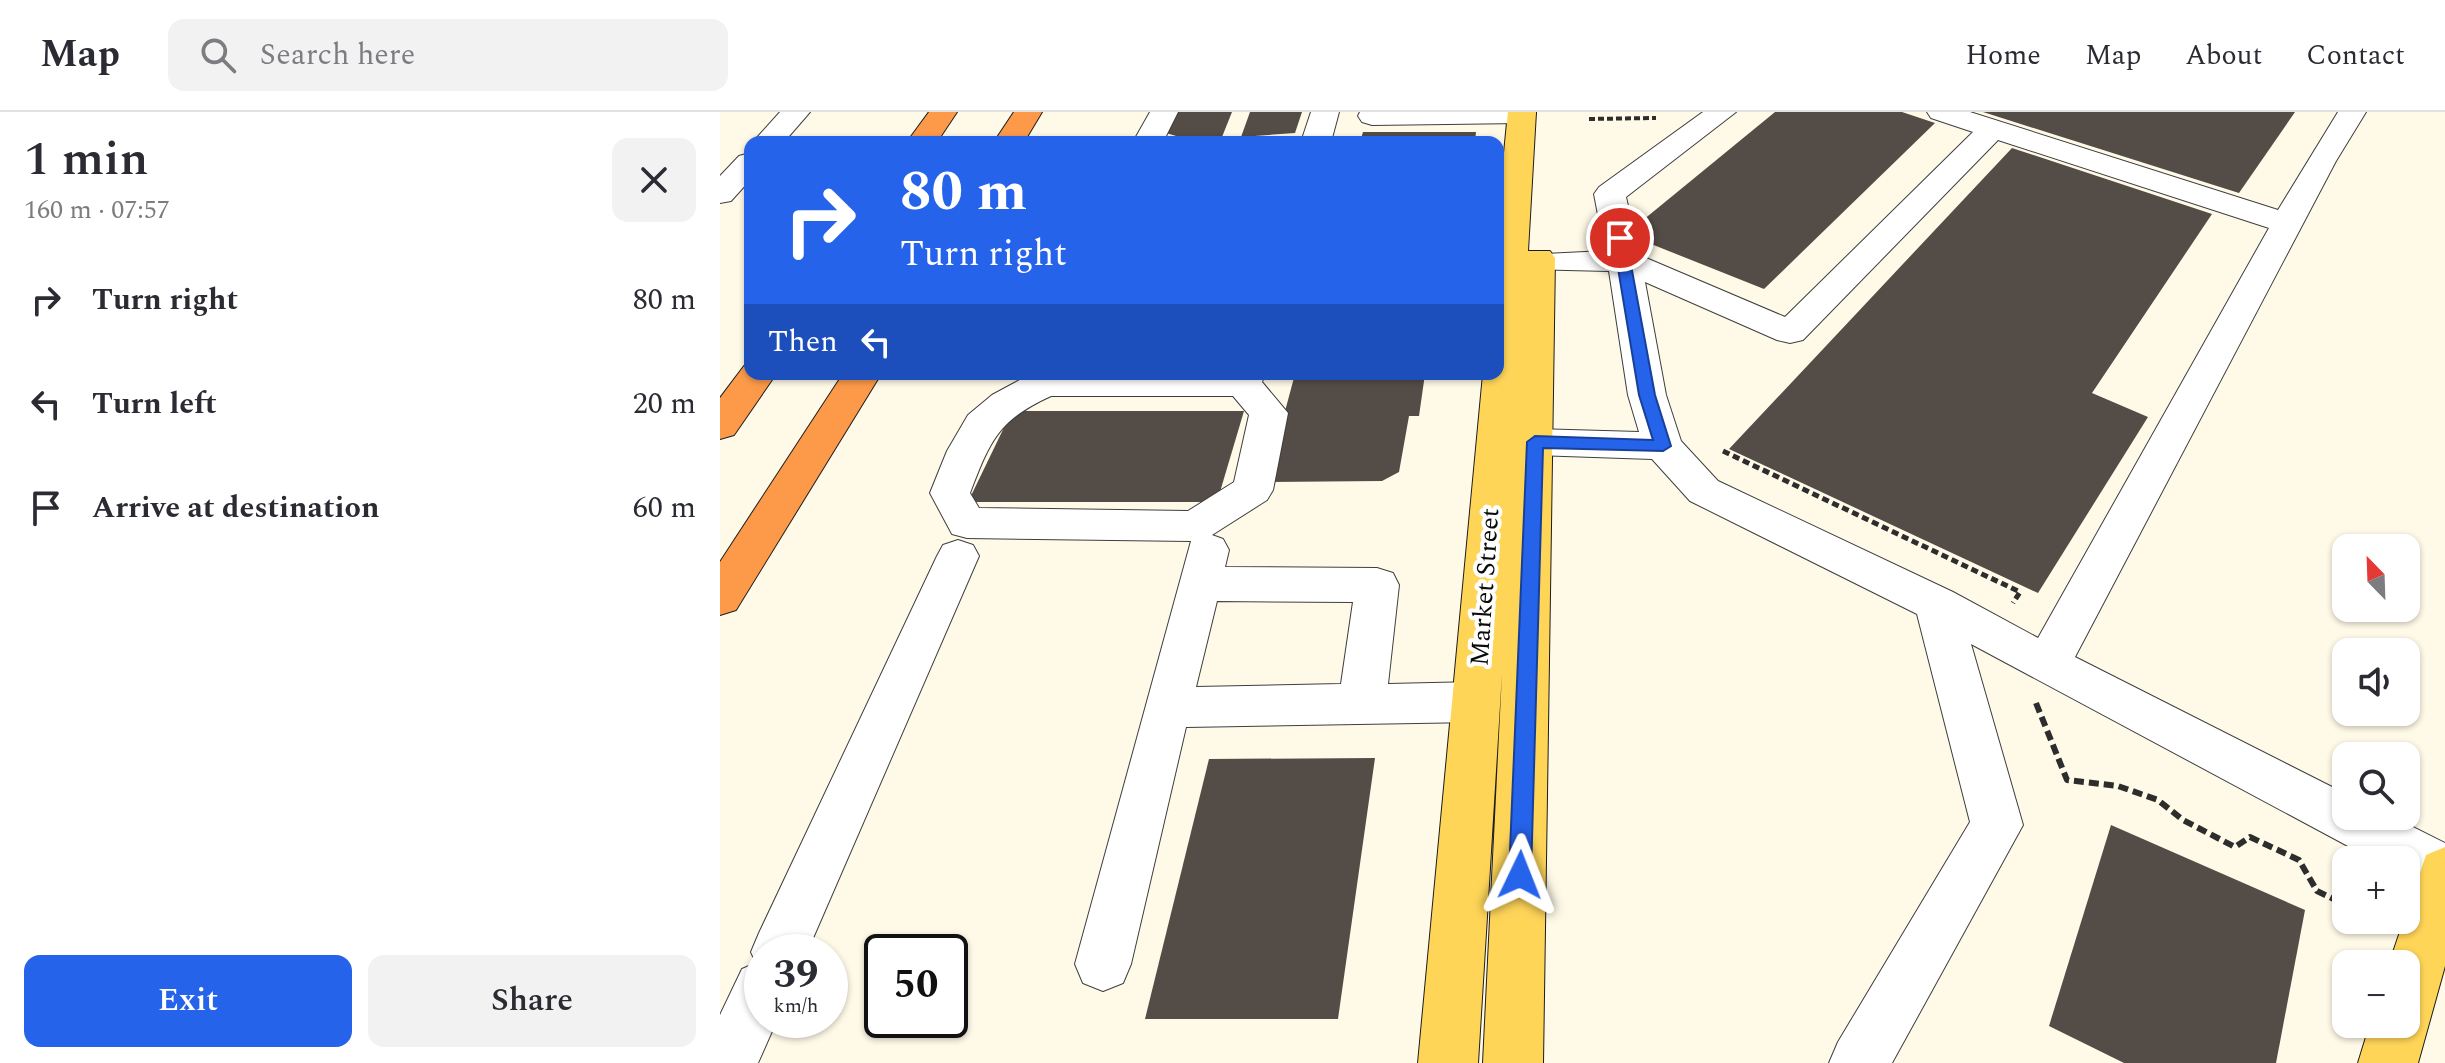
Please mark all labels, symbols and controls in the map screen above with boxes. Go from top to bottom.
search box [168,19,728,91]
text: Map [40,26,120,84]
text: Search here [260,32,415,78]
icon: search [196,33,240,77]
text: Home [1965,34,2041,77]
text: Map [2085,34,2141,77]
text: About [2185,34,2262,77]
text: Contact [2306,34,2405,77]
text: 1 min [24,123,149,196]
button: close [612,138,696,222]
text: 80 m [900,150,1027,235]
icon: right [768,168,872,272]
text: 160 m · 07:57 [24,190,170,230]
pin [1586,204,1654,272]
icon: arrive [1598,216,1642,260]
text: Turn right [900,227,1067,282]
text: Turn right [92,277,238,323]
text: 80 m [633,277,696,323]
icon: right [24,278,68,322]
text: Then [768,319,838,365]
icon: left [854,320,898,364]
text: Turn left [92,381,217,427]
text: 20 m [633,381,696,427]
icon: left [24,382,68,426]
text: Arrive at destination [92,485,379,531]
text: 60 m [633,485,696,531]
icon: arrive [24,486,68,530]
street label: Market Street [1460,507,1510,667]
north arrow [2332,534,2420,622]
map controls [2332,534,2420,1038]
button: sound [2332,638,2420,726]
button: search [2332,742,2420,830]
position arrow [1478,833,1562,917]
button: + [2332,846,2420,934]
speed limit sign: 50 [864,934,968,1038]
text: 39 [774,945,818,1006]
button: − [2332,950,2420,1038]
button: Exit [24,955,352,1047]
button: Share [368,955,696,1047]
text: km/h [774,991,819,1021]

